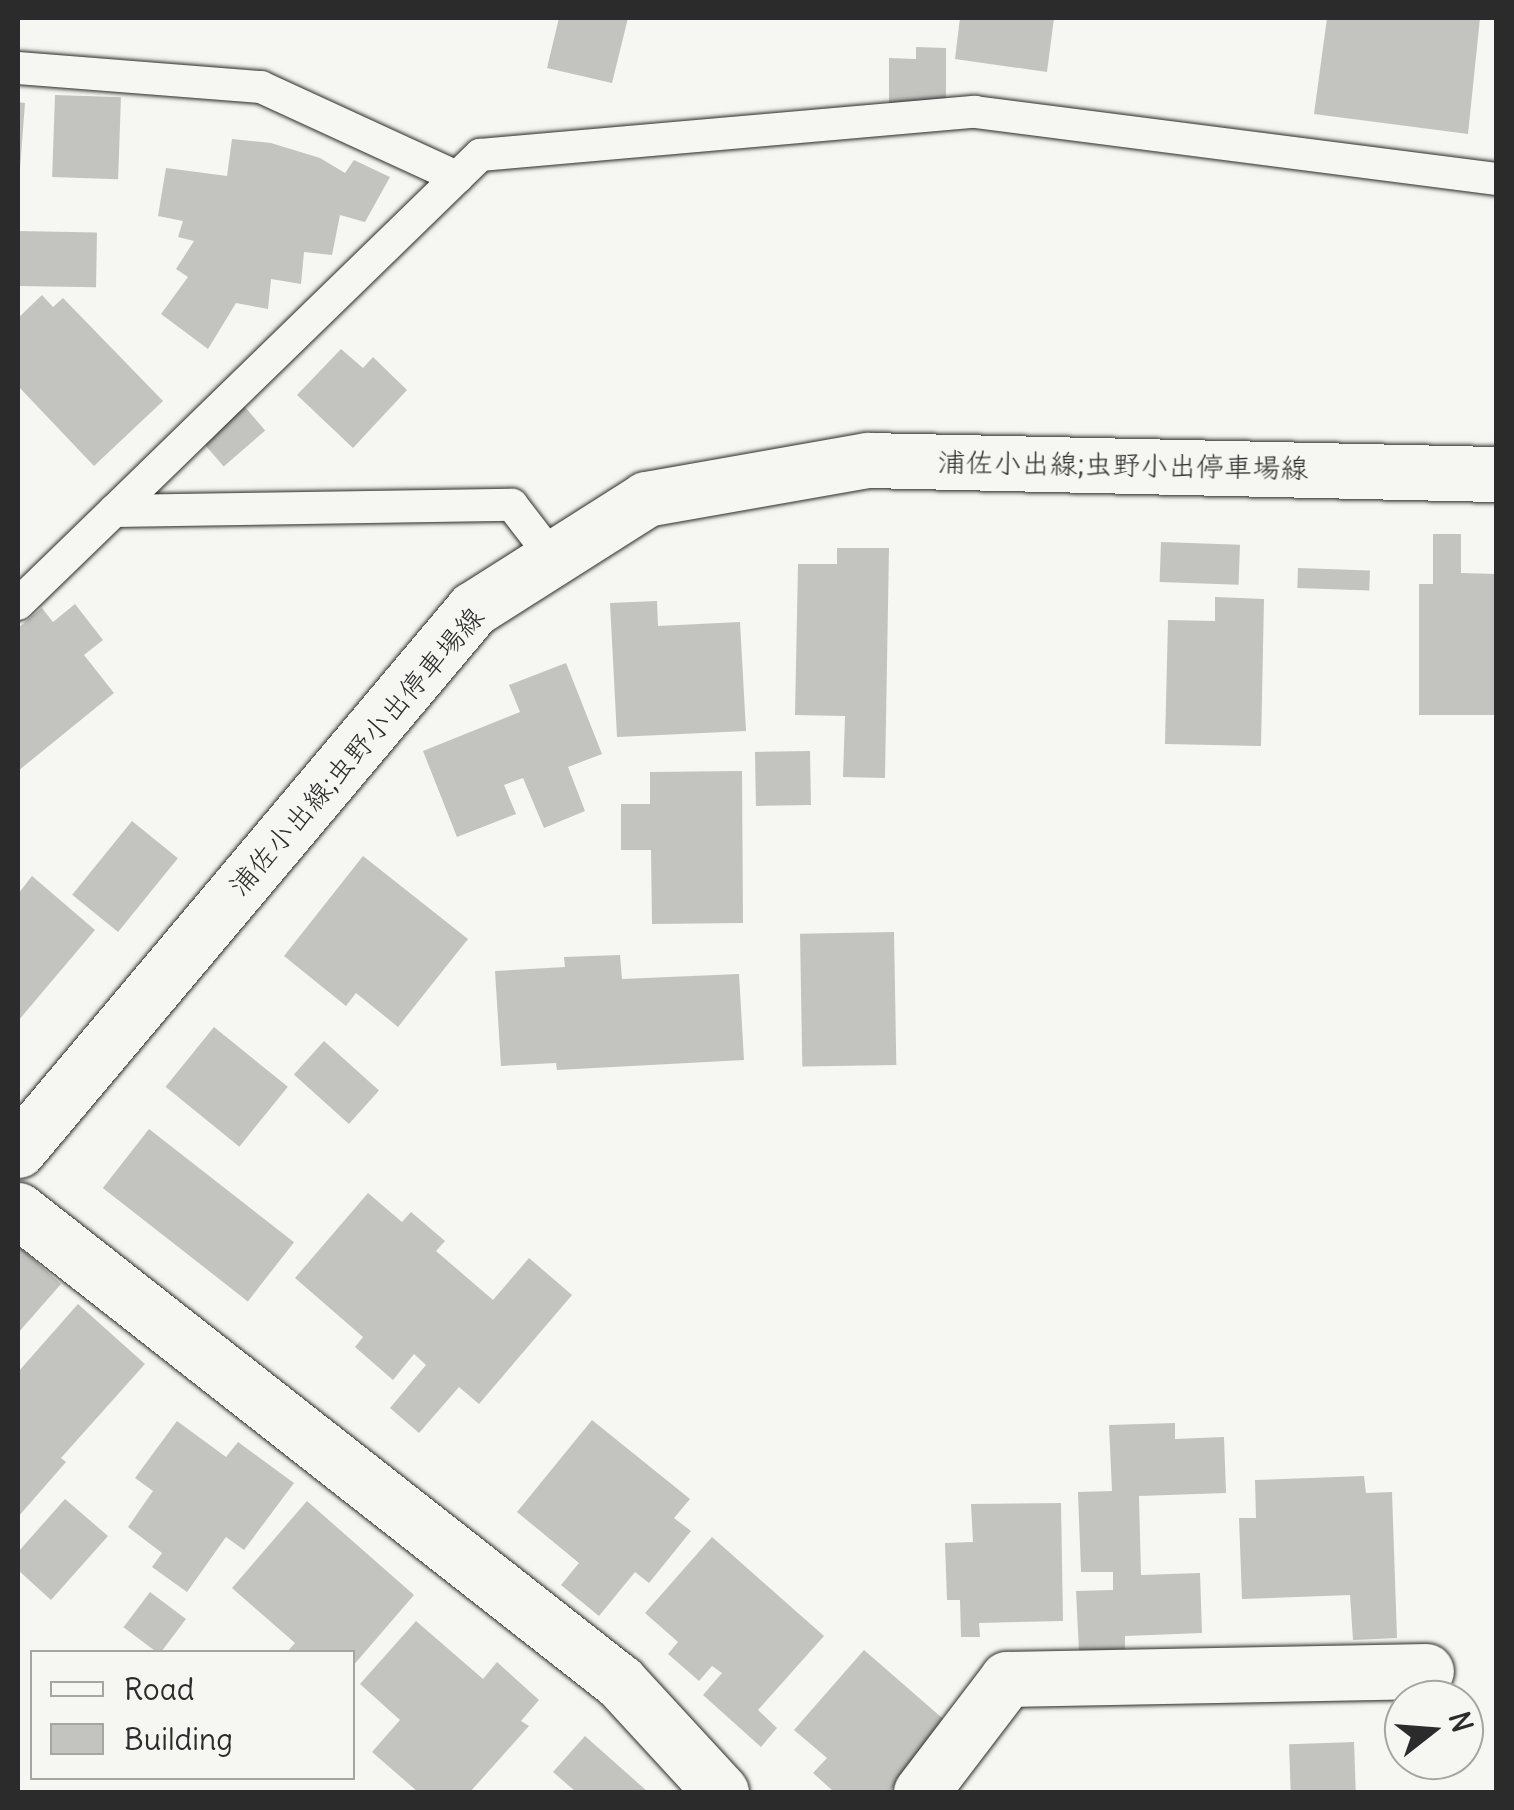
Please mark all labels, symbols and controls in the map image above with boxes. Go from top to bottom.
street label: 浦佐小出線;虫野小出停車場線 [937,445,1309,485]
street label: 浦佐小出線;虫野小出停車場線 [222,600,490,902]
legend [30,1650,355,1780]
text: Road [124,1670,194,1708]
north arrow [1384,1680,1484,1780]
text: N [1441,1707,1481,1736]
text: Building [124,1720,233,1758]

